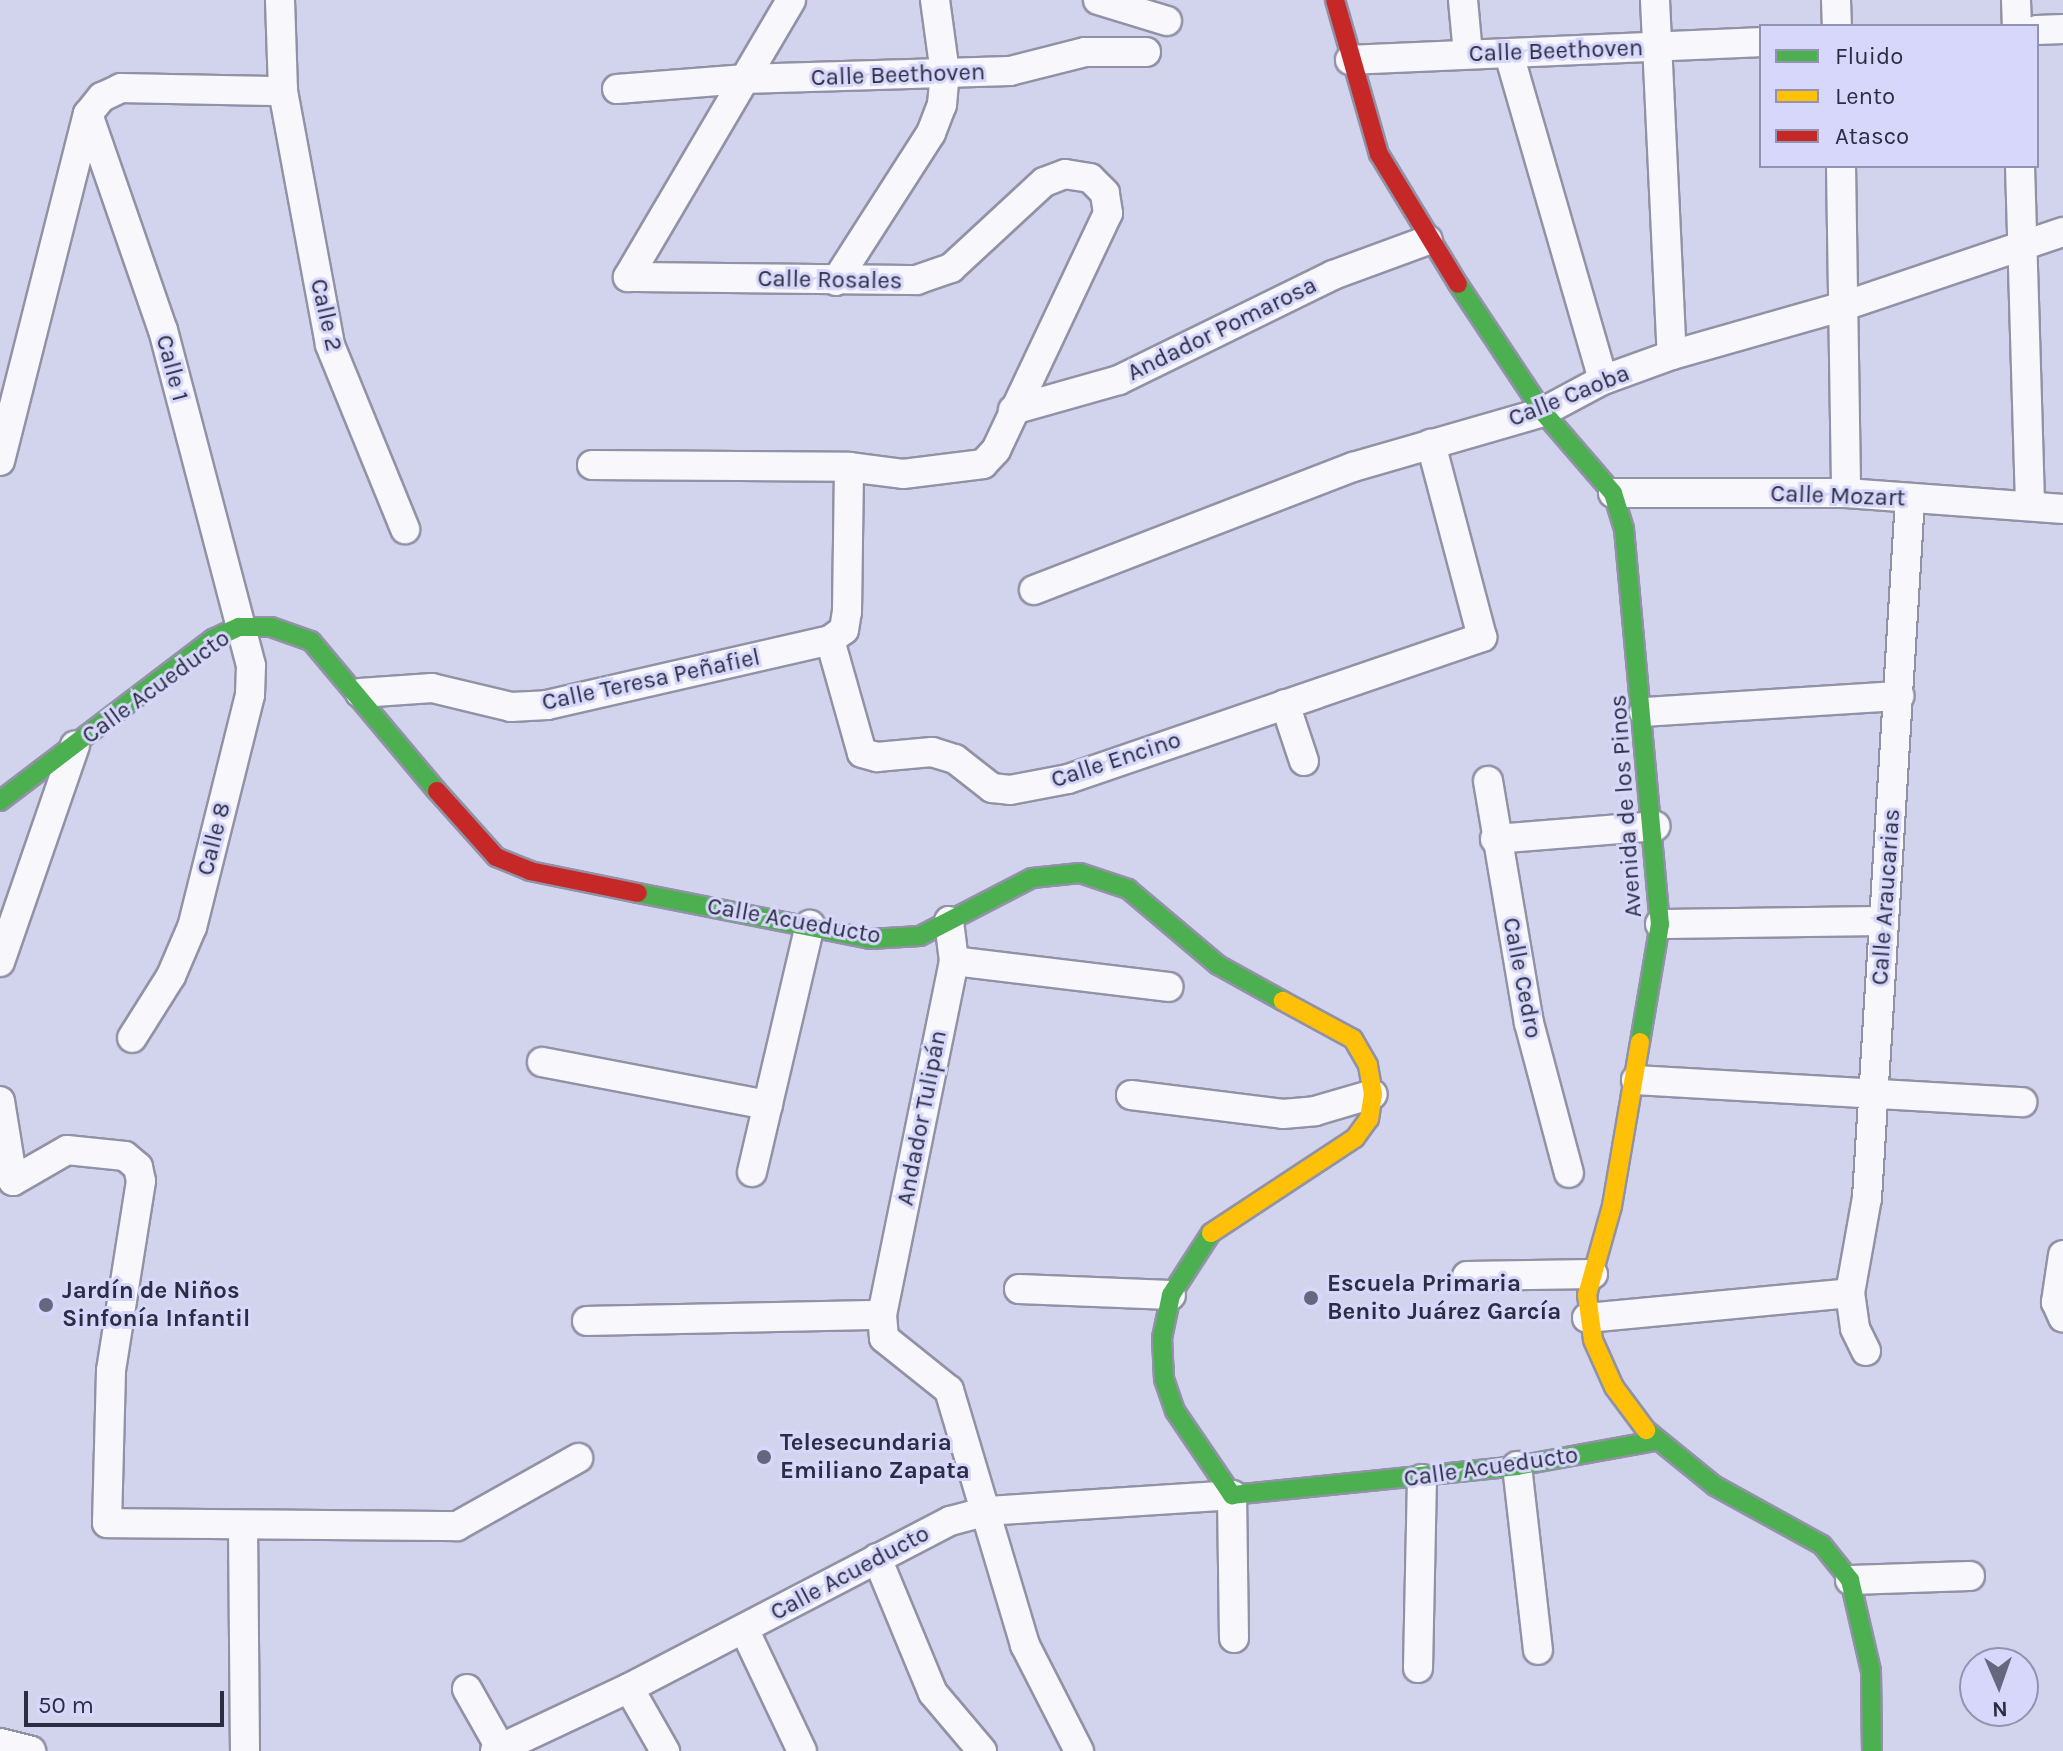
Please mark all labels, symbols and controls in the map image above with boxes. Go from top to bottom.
legend [1759,24,2039,168]
street label: Calle Beethoven [1468,34,1644,68]
text: Fluido [1835,42,1903,70]
street label: Calle Beethoven [810,58,986,92]
text: Lento [1835,82,1895,110]
text: Atasco [1835,122,1909,150]
street label: Calle Rosales [757,264,903,296]
street label: Andador Pomarosa [1123,271,1321,387]
street label: Calle 2 [304,276,348,354]
street label: Calle 1 [149,332,195,404]
street label: Calle Caoba [1504,359,1634,433]
street label: Calle Mozart [1770,479,1906,513]
street label: Calle Acueducto [76,624,236,750]
street label: Calle Teresa Peñafiel [539,643,763,717]
street label: Avenida de los Pinos [1604,694,1648,918]
street label: Calle Encino [1048,726,1184,794]
street label: Calle 8 [191,800,237,878]
street label: Calle Araucarias [1865,808,1907,986]
street label: Calle Acueducto [705,892,883,950]
street label: Calle Cedro [1496,915,1548,1041]
street label: Andador Tulipán [891,1028,953,1208]
place label: Escuela Primaria Benito Juárez García [1327,1270,1561,1326]
place label: Jardín de Niños Sinfonía Infantil [62,1277,250,1333]
marker: Escuela Primaria Benito Juárez García [1302,1289,1320,1307]
marker: Jardín de Niños Sinfonía Infantil [37,1296,55,1314]
place label: Telesecundaria Emiliano Zapata [780,1429,970,1485]
street label: Calle Acueducto [1402,1441,1580,1493]
marker: Telesecundaria Emiliano Zapata [755,1448,773,1466]
street label: Calle Acueducto [766,1519,934,1627]
north arrow [1959,1647,2039,1727]
scale bar [28,1675,228,1725]
text: 50 m [38,1691,94,1719]
text: N [1991,1696,2008,1722]

